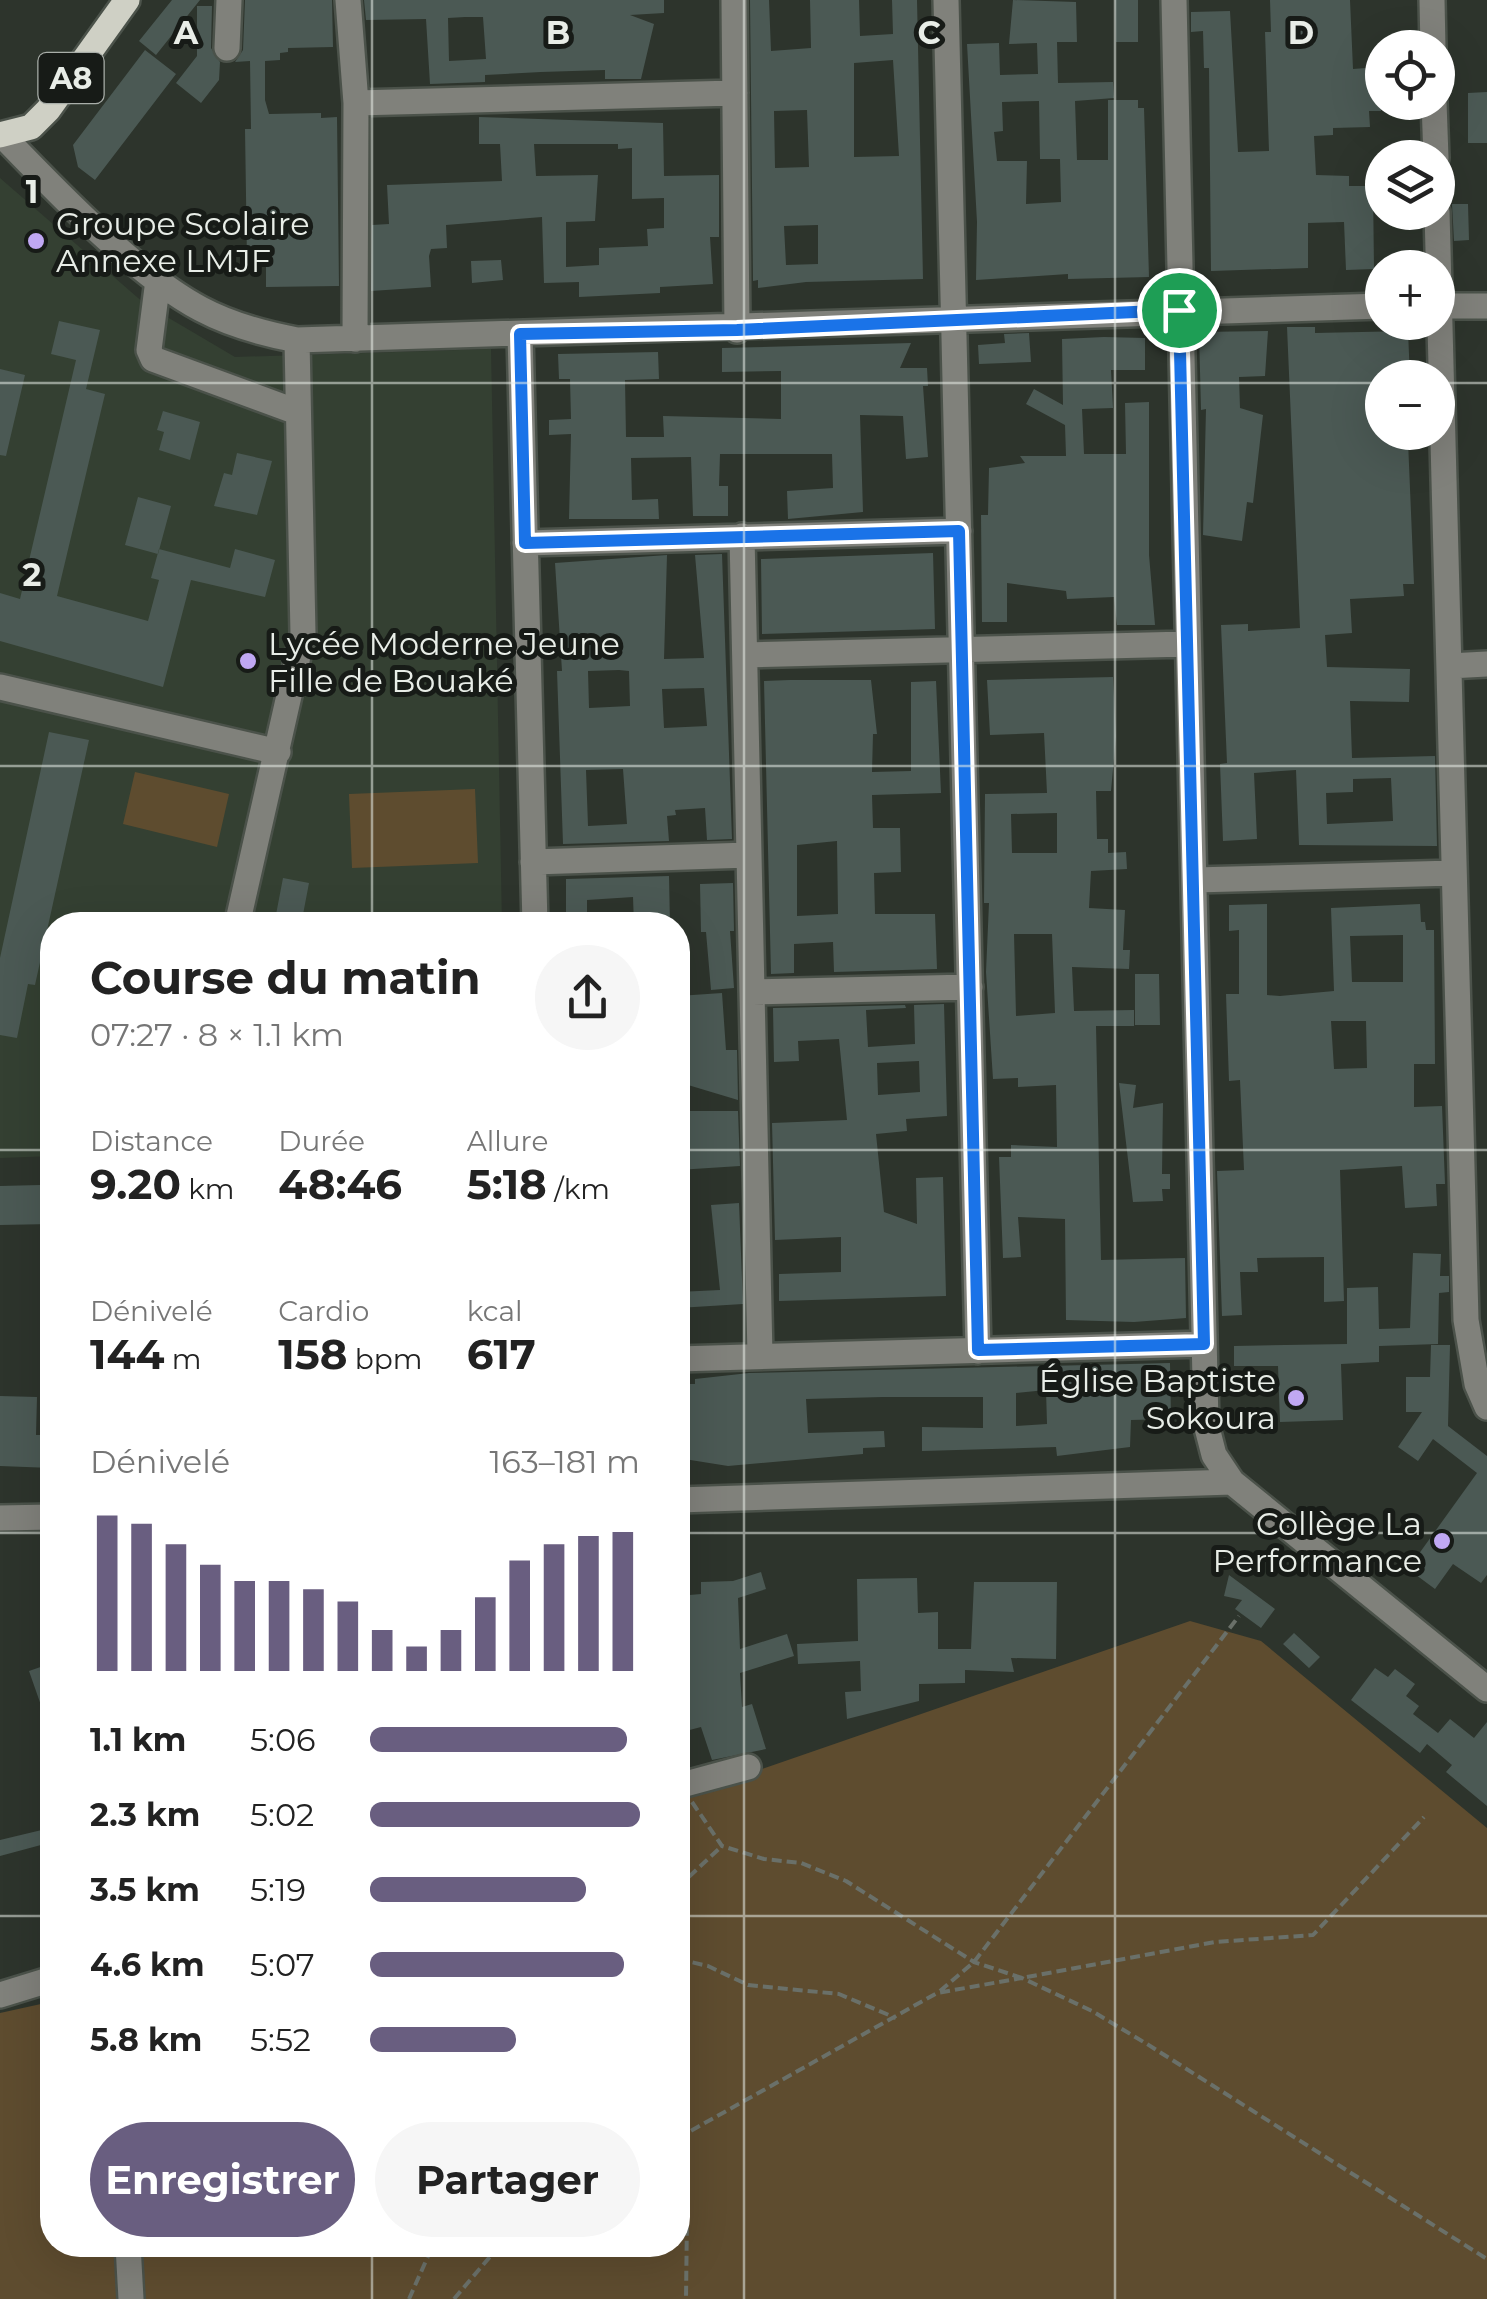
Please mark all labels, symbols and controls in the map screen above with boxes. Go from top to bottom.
text: A [173,13,199,52]
text: B [546,13,570,52]
text: C [917,13,941,52]
text: D [1288,13,1314,52]
map controls [1365,30,1455,450]
button: locate [1365,30,1455,120]
road number: A8 [38,53,104,103]
button: layers [1365,140,1455,230]
text: 1 [26,172,38,211]
place label: Groupe Scolaire Annexe LMJF [56,204,309,280]
marker: Groupe Scolaire Annexe LMJF [25,230,47,252]
button: + [1365,250,1455,340]
pin [1137,268,1222,353]
icon: arrive [1152,283,1207,338]
button: − [1365,360,1455,450]
text: 2 [23,555,41,594]
place label: Lycée Moderne Jeune Fille de Bouaké [268,624,620,700]
marker: Lycée Moderne Jeune Fille de Bouaké [237,650,259,672]
button: share [535,945,640,1050]
text: Course du matin [90,950,481,1005]
text: 07:27 · 8 × 1.1 km [90,1015,344,1054]
text: Distance [90,1124,213,1158]
text: Durée [278,1124,365,1158]
text: Allure [467,1124,548,1158]
text: 9.20 [90,1158,181,1210]
text: 48:46 [278,1158,402,1210]
text: 5:18 [467,1158,547,1210]
text: km [181,1172,235,1206]
text: /km [547,1172,610,1206]
text: Dénivelé [90,1294,213,1328]
text: Cardio [278,1294,369,1328]
text: kcal [467,1294,523,1328]
text: 144 [90,1328,164,1380]
text: 158 [278,1328,348,1380]
text: 617 [467,1328,536,1380]
text: m [164,1342,201,1376]
text: bpm [348,1342,423,1376]
place label: Église Baptiste Sokoura [1039,1361,1276,1437]
marker: Église Baptiste Sokoura [1285,1387,1307,1409]
text: Dénivelé [90,1442,230,1481]
text: 163–181 m [490,1442,640,1481]
place label: Collège La Performance [1213,1504,1422,1580]
marker: Collège La Performance [1431,1530,1453,1552]
text: 1.1 km [90,1720,186,1759]
text: 5:06 [250,1720,316,1759]
text: 2.3 km [90,1795,200,1834]
text: 5:02 [250,1795,314,1834]
text: 3.5 km [90,1870,200,1909]
text: 5:19 [250,1870,306,1909]
text: 4.6 km [90,1945,205,1984]
text: 5:07 [250,1945,315,1984]
text: 5.8 km [90,2020,202,2059]
text: 5:52 [250,2020,311,2059]
button: Enregistrer [90,2122,355,2237]
button: Partager [375,2122,640,2237]

